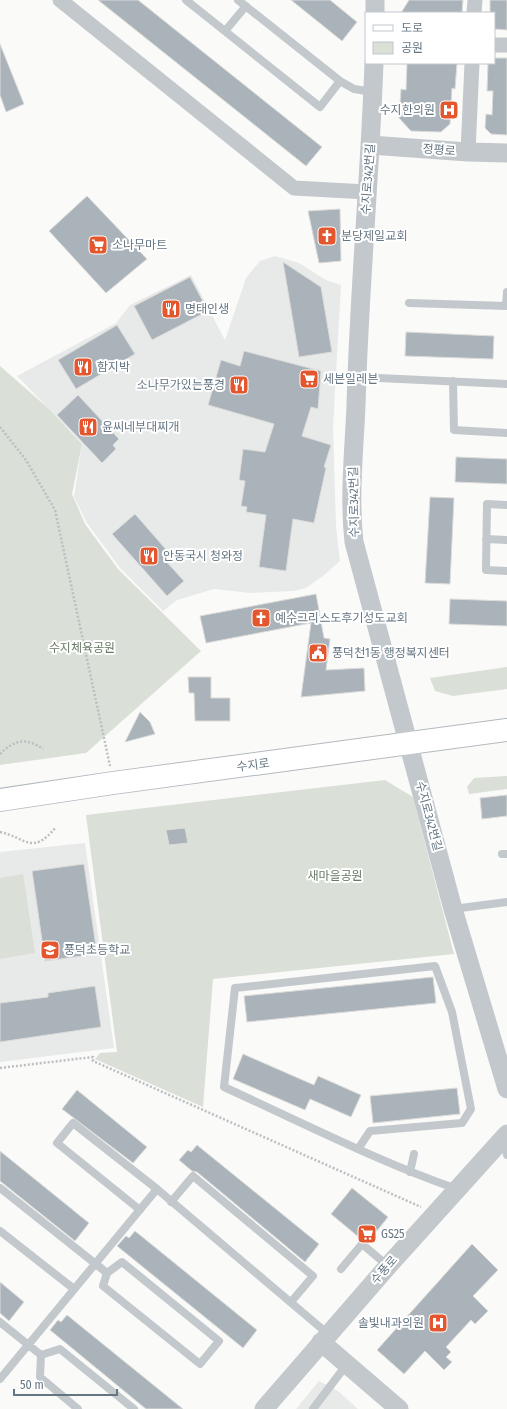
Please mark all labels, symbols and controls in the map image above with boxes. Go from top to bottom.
legend [365,12,495,64]
text: 도로 [401,21,423,35]
text: 공원 [401,41,423,55]
hospital icon: 수지한의원 [438,99,460,121]
place label: 수지한의원 [380,103,435,117]
street label: 정평로 [422,142,456,158]
street label: 수지로342번길 [359,143,377,215]
church icon: 분당제일교회 [316,225,338,247]
place label: 분당제일교회 [341,229,407,243]
supermarket icon: 소나무마트 [87,234,109,256]
place label: 소나무마트 [112,238,167,252]
restaurant icon: 명태인생 [160,298,182,320]
place label: 명태인생 [185,302,229,316]
restaurant icon: 함지박 [72,356,94,378]
place label: 함지박 [97,360,130,374]
supermarket icon: 세븐일레븐 [298,368,320,390]
place label: 세븐일레븐 [323,372,378,386]
restaurant icon: 소나무가있는풍경 [228,374,250,396]
place label: 소나무가있는풍경 [137,378,225,392]
restaurant icon: 윤씨네부대찌개 [77,416,99,438]
place label: 윤씨네부대찌개 [102,420,179,434]
street label: 수지로342번길 [346,466,362,538]
restaurant icon: 안동국시 청와정 [138,545,160,567]
place label: 안동국시 청와정 [163,549,243,563]
church icon: 예수그리스도후기성도교회 [250,607,272,629]
place label: 예수그리스도후기성도교회 [275,611,407,625]
park label: 수지체육공원 [49,641,115,655]
public building icon: 풍덕천1동 행정복지센터 [307,642,329,664]
place label: 풍덕천1동 행정복지센터 [332,646,450,660]
street label: 수지로 [236,756,270,774]
street label: 수지로342번길 [413,780,445,852]
park label: 새마을공원 [307,869,363,883]
school or university icon: 풍덕초등학교 [39,939,61,961]
place label: 풍덕초등학교 [64,943,130,957]
supermarket icon: GS25 [356,1223,378,1245]
place label: GS25 [381,1227,405,1241]
street label: 수풍로 [368,1253,400,1287]
hospital icon: 솔빛내과의원 [427,1312,449,1334]
place label: 솔빛내과의원 [358,1316,424,1330]
scale bar [14,1371,117,1397]
text: 50 m [20,1378,44,1392]

